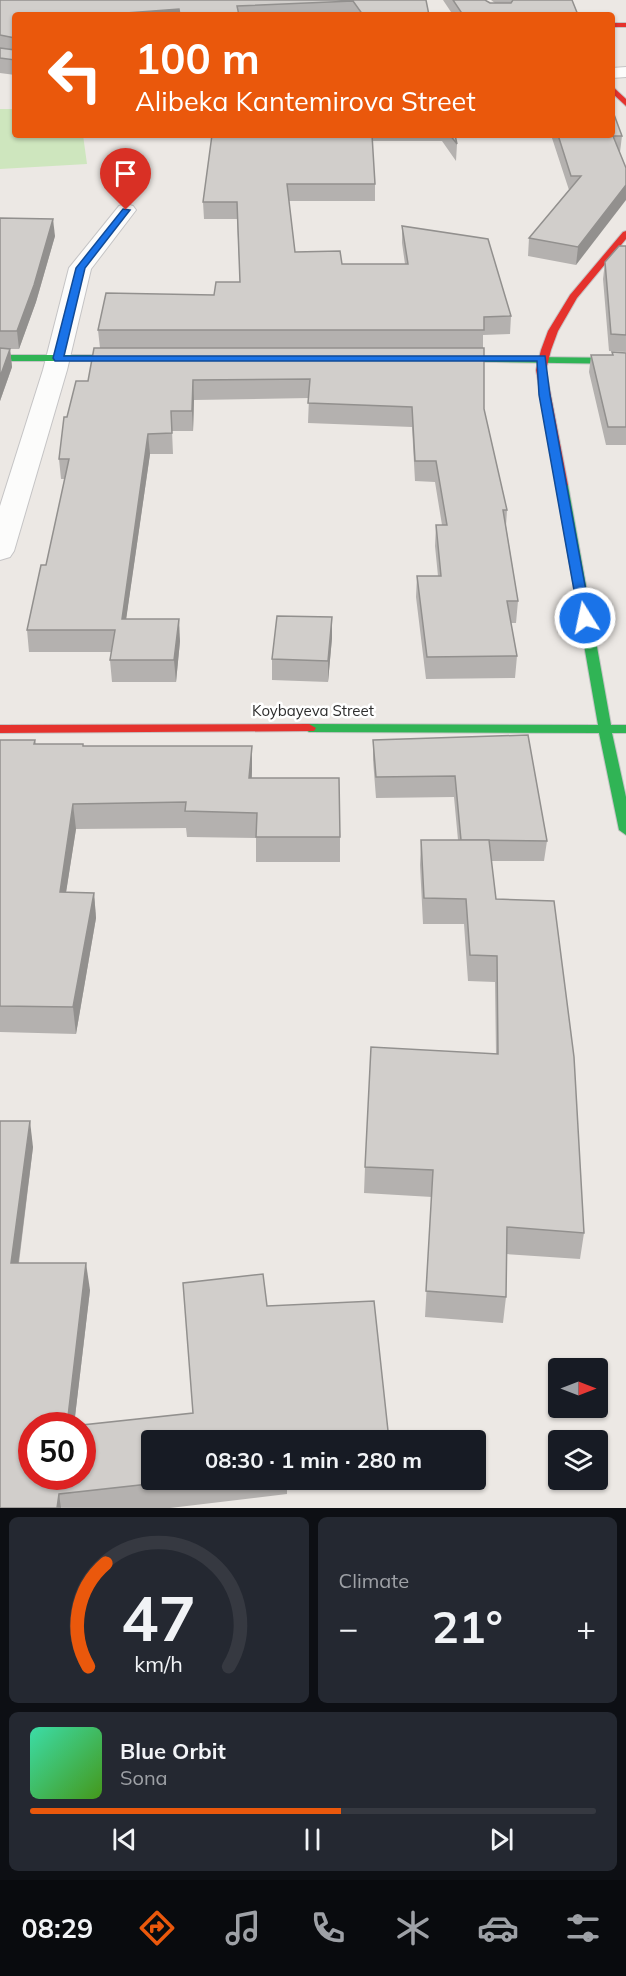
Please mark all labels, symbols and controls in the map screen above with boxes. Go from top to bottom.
text: 100 m [135,32,260,85]
icon: left [36,36,114,114]
text: Alibeka Kantemirova Street [135,84,476,118]
pin [100,148,151,210]
icon: arrive [109,157,142,190]
position arrow [553,586,617,650]
street label: Koybayeva Street [252,701,374,720]
north arrow [548,1358,608,1418]
map controls [548,1358,608,1490]
speed limit sign: 50 [18,1412,96,1490]
button: layers [548,1430,608,1490]
text: 08:30 · 1 min · 280 m [205,1446,422,1474]
text: Climate [339,1568,409,1593]
text: 47 [121,1578,196,1657]
text: 21° [432,1598,503,1654]
text: − [339,1607,358,1648]
text: + [576,1607,596,1648]
text: km/h [134,1650,183,1677]
text: Blue Orbit [120,1737,226,1765]
text: Sona [120,1765,168,1790]
icon: previous [108,1823,141,1856]
icon: pause [296,1823,329,1856]
icon: next [485,1823,518,1856]
icon: directions [136,1907,178,1949]
icon: music [222,1907,264,1949]
icon: phone [307,1907,349,1949]
icon: climate [392,1907,434,1949]
icon: car [477,1907,519,1949]
icon: filters [562,1907,604,1949]
text: 08:29 [22,1911,93,1945]

